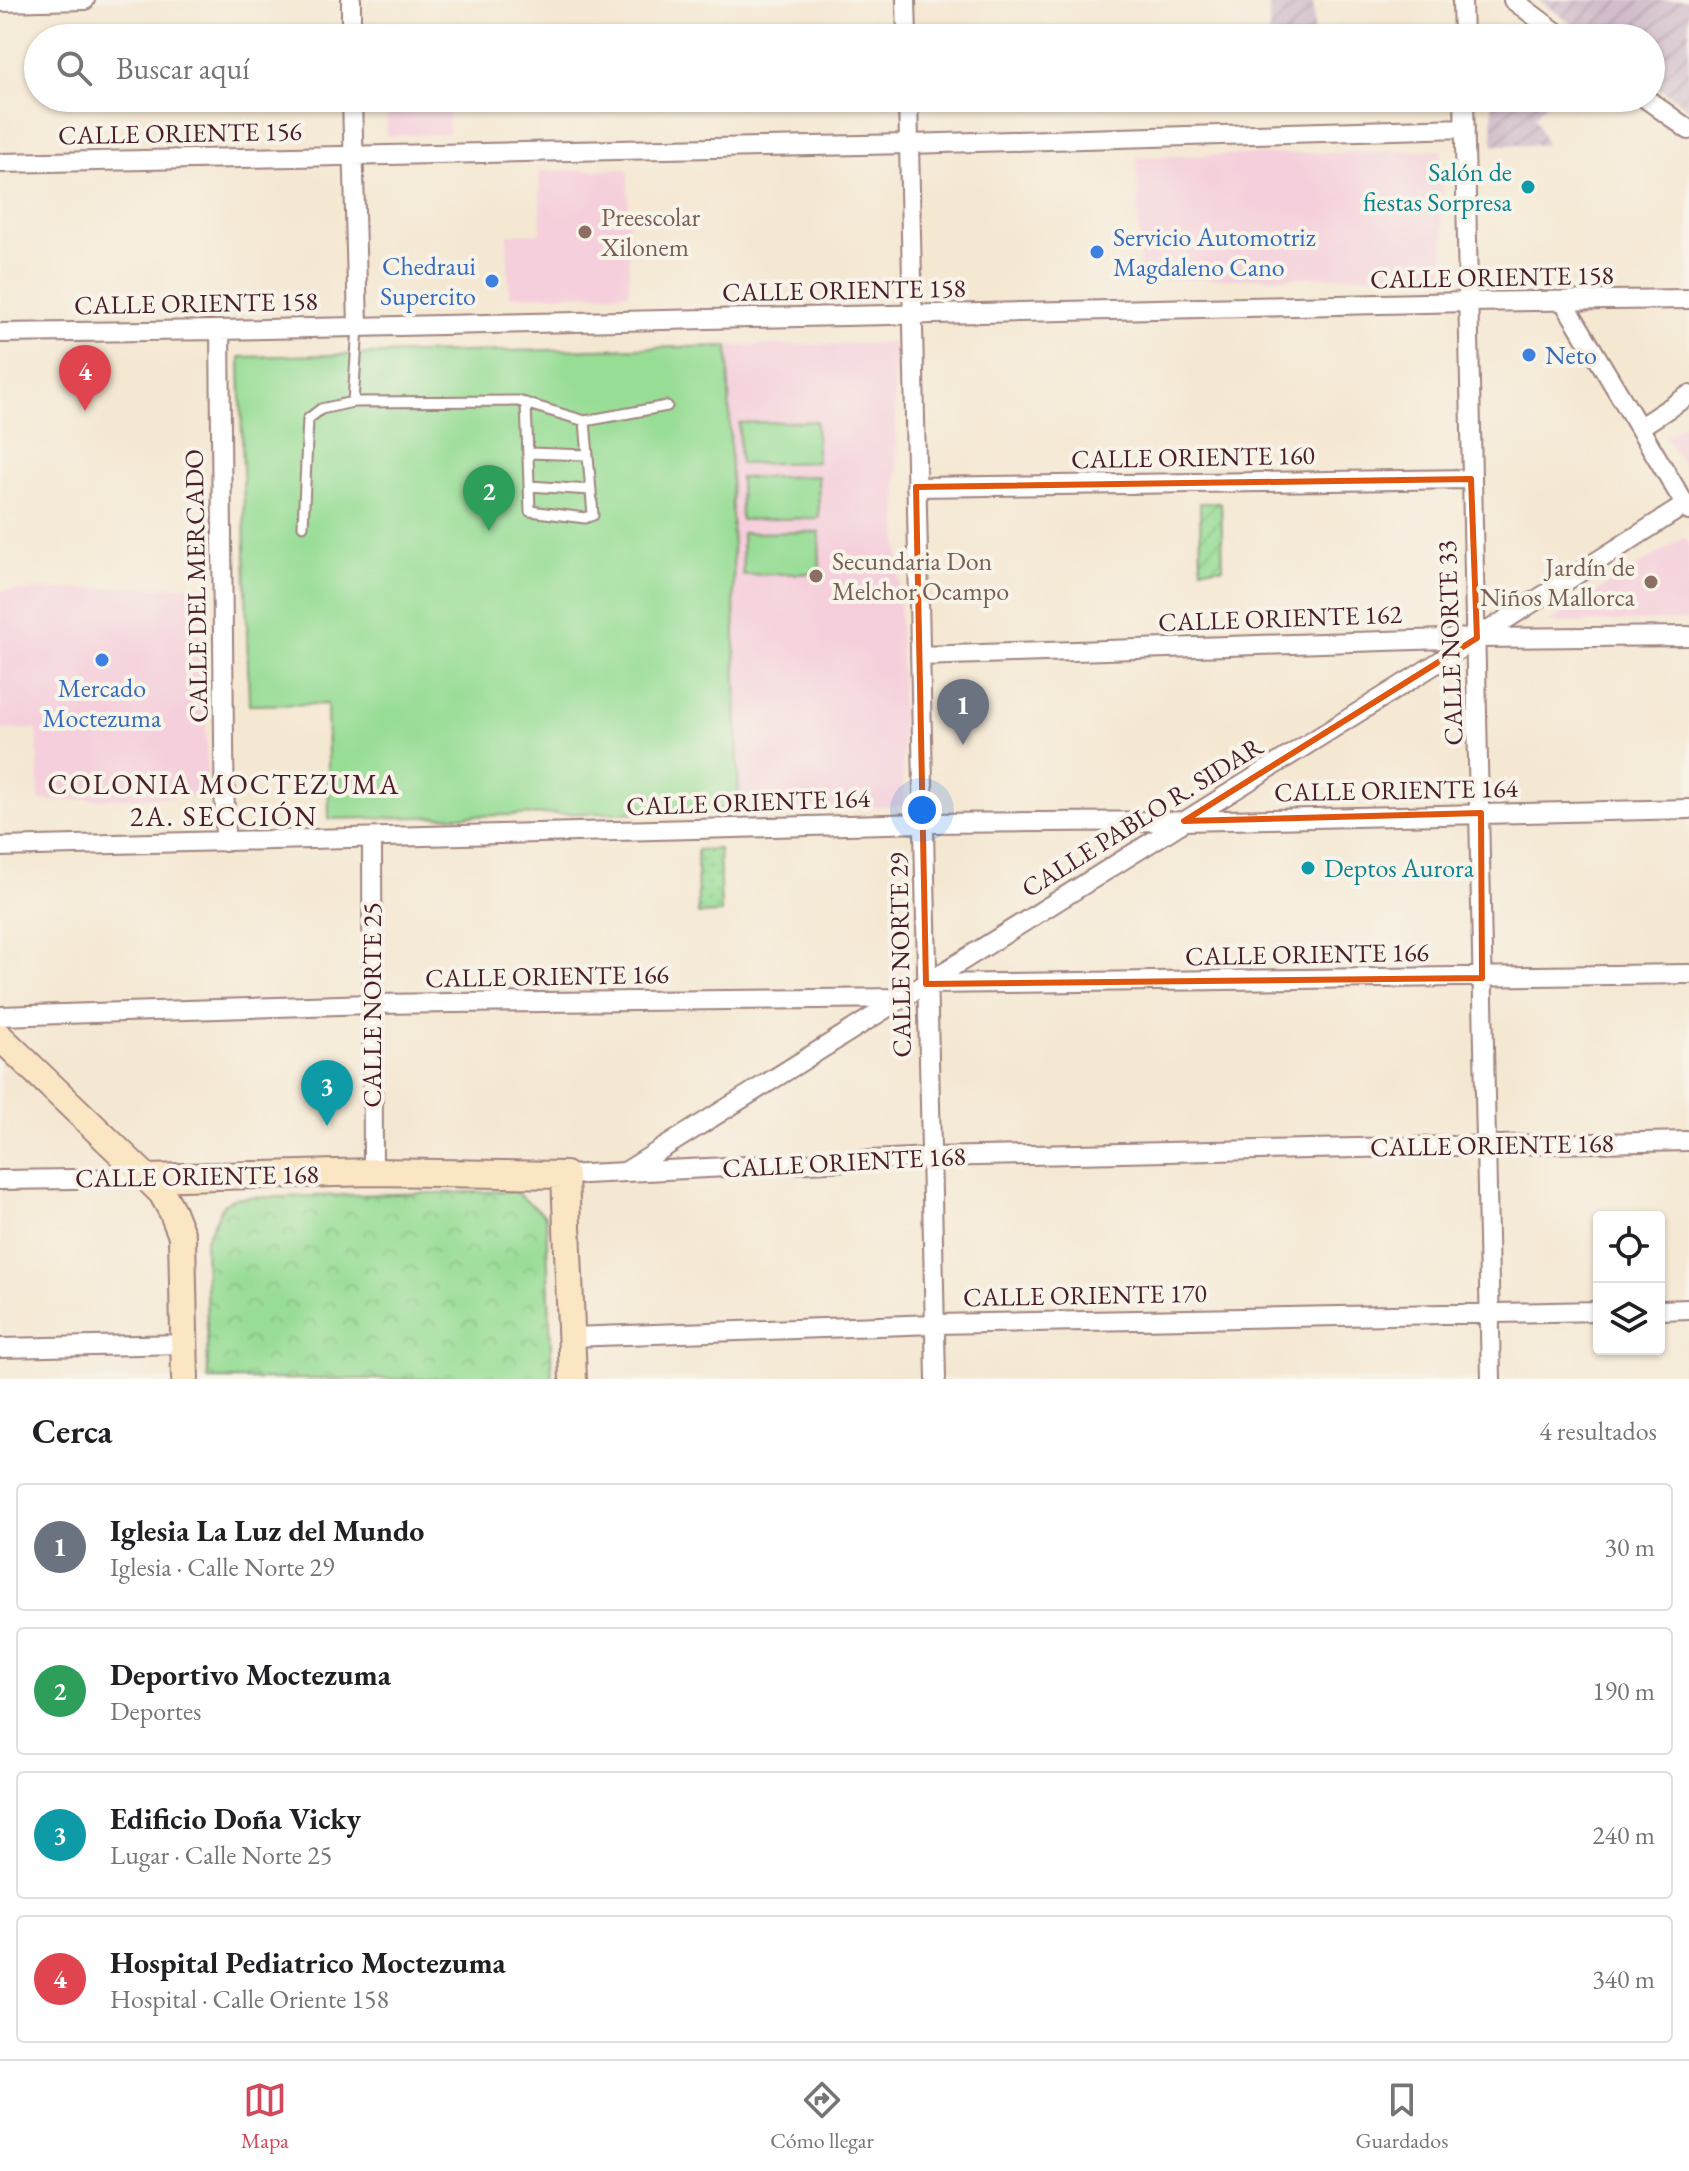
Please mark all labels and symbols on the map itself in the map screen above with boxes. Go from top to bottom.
street label: CALLE ORIENTE 156 [58,114,302,152]
place label: Salón de fiestas Sorpresa [1363,155,1513,219]
marker: Salón de fiestas Sorpresa [1519,178,1537,196]
place label: Preescolar Xilonem [600,200,701,264]
place label: Servicio Automotriz Magdaleno Cano [1113,220,1316,284]
marker: Preescolar Xilonem [576,223,594,241]
marker: Servicio Automotriz Magdaleno Cano [1088,243,1106,261]
place label: Chedraui Supercito [380,249,476,313]
street label: CALLE ORIENTE 158 [1370,258,1614,296]
street label: CALLE ORIENTE 158 [722,271,966,309]
marker: Chedraui Supercito [483,272,501,290]
street label: CALLE ORIENTE 158 [74,284,318,322]
place label: Neto [1545,338,1597,372]
pin: 4 [59,345,111,411]
marker: Neto [1520,346,1538,364]
street label: CALLE ORIENTE 160 [1071,438,1315,476]
street label: CALLE DEL MERCADO [177,449,215,723]
pin: 2 [463,465,515,531]
street label: CALLE NORTE 33 [1429,540,1471,746]
place label: Secundaria Don Melchor Ocampo [832,544,1009,608]
place label: Jardín de Niños Mallorca [1480,550,1636,614]
marker: Secundaria Don Melchor Ocampo [807,567,825,585]
marker: Jardín de Niños Mallorca [1642,573,1660,591]
street label: CALLE ORIENTE 162 [1158,597,1403,639]
marker: Mercado Moctezuma [93,651,111,669]
place label: Mercado Moctezuma [43,671,162,735]
pin: 1 [937,679,989,745]
street label: CALLE PABLO R. SIDAR [1015,729,1269,905]
district label: COLONIA MOCTEZUMA 2A. SECCIÓN [48,766,400,834]
street label: CALLE ORIENTE 164 [1274,771,1519,809]
street label: CALLE ORIENTE 164 [626,781,871,823]
your location [902,790,942,830]
place label: Deptos Aurora [1324,851,1475,885]
street label: CALLE NORTE 29 [881,852,919,1058]
marker: Deptos Aurora [1299,859,1317,877]
street label: CALLE NORTE 25 [355,902,389,1108]
street label: CALLE ORIENTE 166 [1185,935,1429,973]
street label: CALLE ORIENTE 166 [425,957,669,995]
pin: 3 [301,1060,353,1126]
street label: CALLE ORIENTE 168 [1370,1126,1614,1164]
street label: CALLE ORIENTE 168 [721,1139,967,1185]
street label: CALLE ORIENTE 168 [75,1157,319,1195]
street label: CALLE ORIENTE 170 [963,1276,1207,1314]

